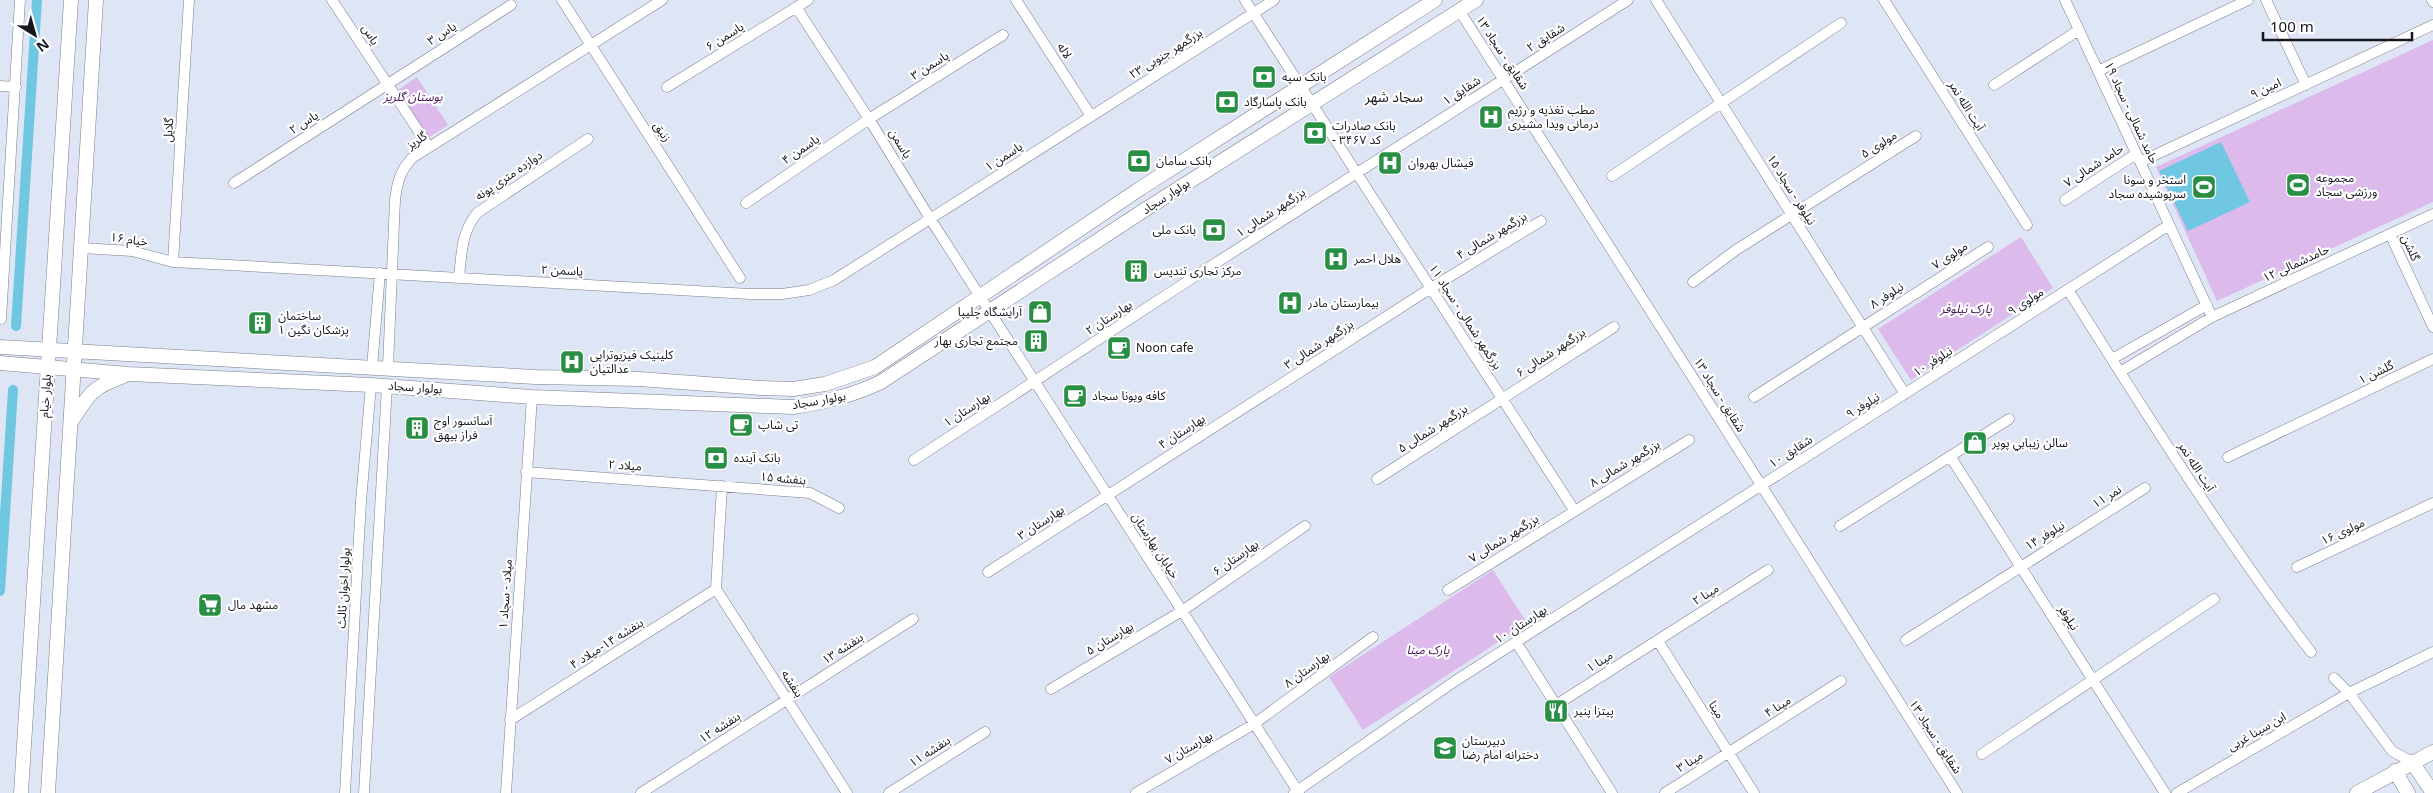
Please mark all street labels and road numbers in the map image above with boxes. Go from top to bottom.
street label: شقایق - سجاد ۱۳ [1468,10,1536,96]
street label: یاس ۳ [422,15,462,53]
street label: یاسمن ۶ [700,15,750,59]
street label: شقایق ۲ [1522,16,1570,60]
street label: یاس [354,19,386,51]
street label: بزرگمهر جنوبی ۲۳ [1124,21,1208,87]
street label: لاله [1049,38,1079,64]
street label: یاسمن ۳ [905,44,955,88]
street label: حامد شمالی - سجاد ۱۹ [2096,57,2166,169]
street label: شقایق ۱ [1438,69,1486,113]
street label: امین ۹ [2246,71,2286,107]
street label: آیت الله نمر [1940,75,1992,137]
street label: یاس ۲ [284,104,324,142]
street label: گلایل [156,116,182,143]
street label: زنبق [646,116,678,148]
street label: گلریز [400,124,434,158]
street label: یاسمن [881,124,919,164]
street label: مولوی ۵ [1855,124,1903,166]
street label: یاسمن ۴ [777,128,826,172]
street label: یاسمن ۱ [980,135,1029,179]
street label: حامد شمالی ۷ [2059,137,2129,195]
street label: دوازده متری پونه [470,144,548,208]
street label: نیلوفر - سجاد ۱۵ [1759,149,1823,231]
street label: بولوار سجاد [1136,172,1196,222]
street label: بزرگمهر شمالی ۱ [1231,181,1311,245]
street label: بزرگمهر شمالی ۴ [1451,205,1533,267]
street label: خیام ۱۶ [109,225,149,255]
street label: گلشن [2393,230,2428,267]
street label: مولوی ۷ [1926,235,1974,277]
street label: حامدشمالی ۱۲ [2258,237,2334,291]
street label: یاسمن ۲ [540,257,584,285]
street label: بزرگمهر شمالی - سجاد ۱۱ [1421,259,1509,375]
street label: نیلوفر ۸ [1865,275,1909,317]
street label: مولوی ۹ [2002,281,2050,323]
street label: بهارستان ۲ [1080,293,1138,343]
street label: بزرگمهر شمالی ۳ [1279,313,1359,377]
street label: بزرگمهر شمالی ۶ [1511,321,1591,385]
street label: نیلوفر ۱۰ [1908,340,1958,384]
street label: شقایق - سجاد ۱۳ [1686,352,1752,438]
street label: گلشن ۱ [2354,353,2399,392]
street label: بلوار خیام [32,373,60,419]
street label: بولوار سجاد [387,374,443,402]
street label: بولوار سجاد [790,384,848,418]
street label: بهارستان ۱ [938,385,996,435]
street label: نیلوفر ۹ [1841,386,1885,426]
street label: بزرگمهر شمالی ۵ [1393,397,1473,461]
street label: بهارستان ۴ [1153,407,1211,457]
street label: شقایق ۱۰ [1764,428,1818,476]
street label: بزرگمهر شمالی ۸ [1584,433,1666,495]
street label: آیت الله نمر [2170,436,2222,498]
street label: میلاد ۲ [607,452,643,480]
street label: بنفشه ۱۵ [759,465,807,493]
street label: نمر ۱۱ [2087,478,2127,516]
street label: بهارستان ۳ [1012,498,1070,548]
street label: بزرگمهر شمالی ۷ [1464,507,1544,571]
street label: خیابان بهارستان [1124,508,1186,584]
street label: مولوی ۱۶ [2317,511,2369,553]
street label: نیلوفر ۱۴ [2020,514,2070,558]
street label: بهارستان ۶ [1207,533,1265,583]
street label: بولوار اخوان ثالث [329,547,359,629]
street label: میلاد - سجاد ۱ [491,558,521,630]
street label: مینا ۲ [1687,577,1725,613]
street label: بهارستان ۱۰ [1489,598,1553,652]
street label: نیلوفر [2050,599,2086,636]
street label: بنفشه ۱۴-میلاد ۴ [565,611,649,677]
street label: بهارستان ۵ [1081,615,1139,663]
street label: بنفشه ۱۳ [817,626,869,672]
street label: بهارستان ۸ [1278,644,1336,696]
street label: مینا ۱ [1581,644,1619,680]
street label: بنفشه [774,665,810,703]
street label: مینا ۴ [1759,689,1797,725]
street label: شقایق - سجاد ۱۳ [1901,694,1969,780]
street label: مینا [1701,696,1731,724]
street label: بنفشه ۱۲ [694,705,746,751]
street label: ابن سینا غربی [2223,705,2292,759]
street label: بهارستان ۷ [1160,724,1218,772]
street label: بنفشه ۱۱ [904,729,956,775]
street label: مینا ۳ [1671,744,1709,780]

